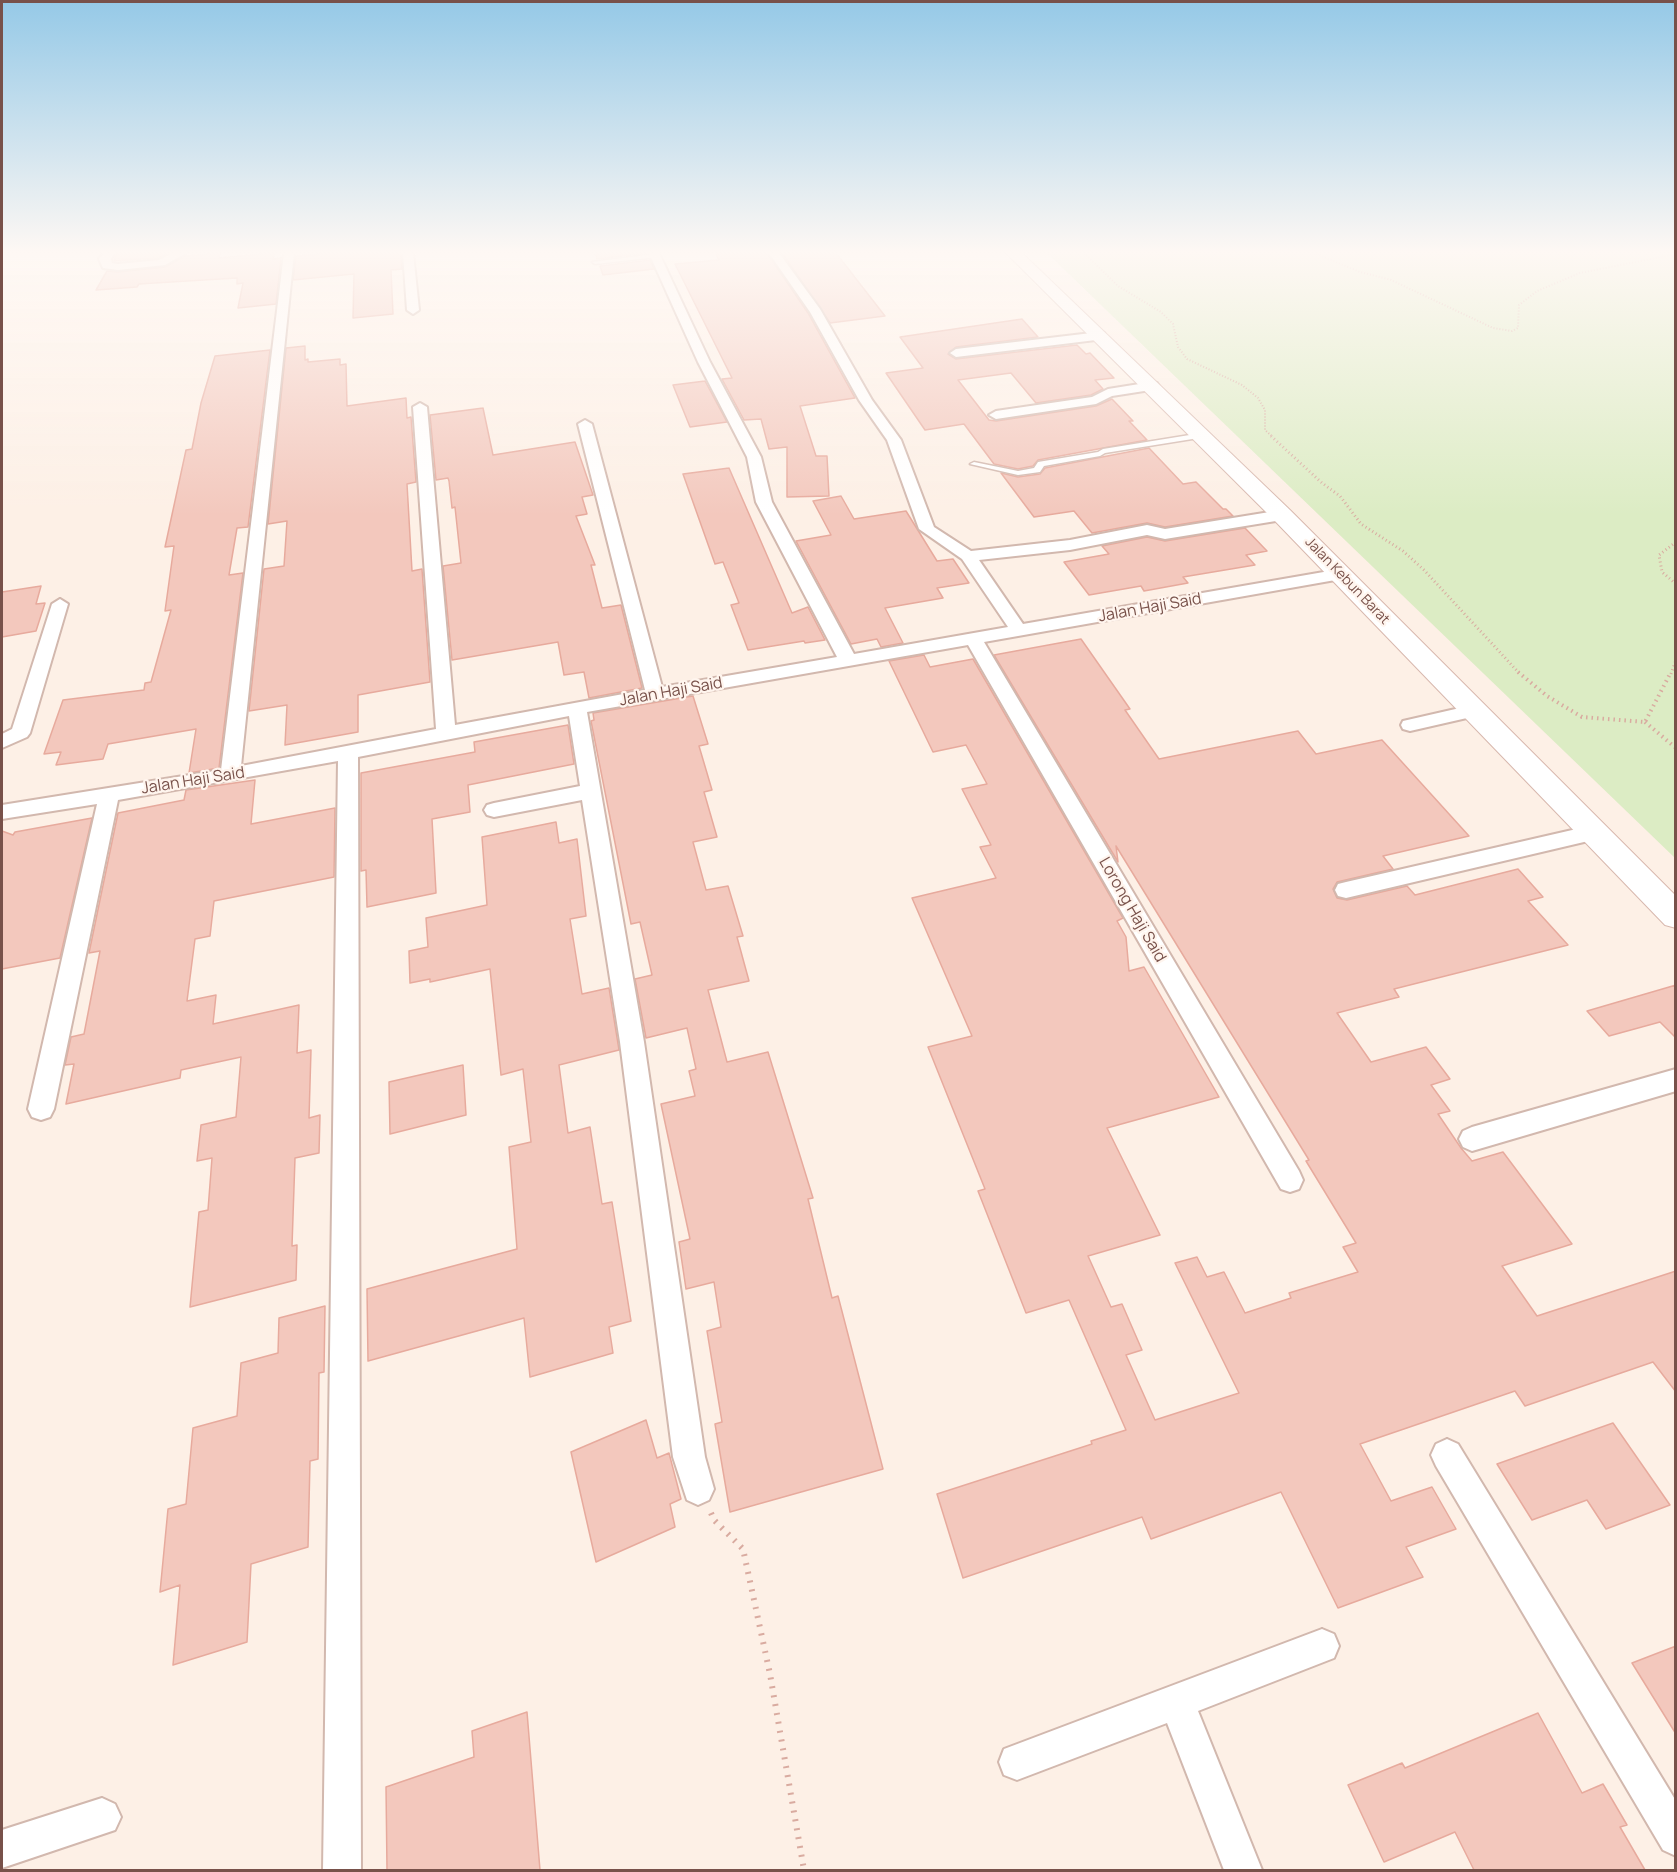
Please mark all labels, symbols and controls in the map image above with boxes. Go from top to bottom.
street label: Jalan Kebun Barat [1301,534,1393,628]
street label: Jalan Haji Said [1097,589,1203,627]
street label: Jalan Haji Said [618,673,724,711]
street label: Jalan Haji Said [140,763,246,799]
street label: Lorong Haji Said [1094,854,1170,966]

